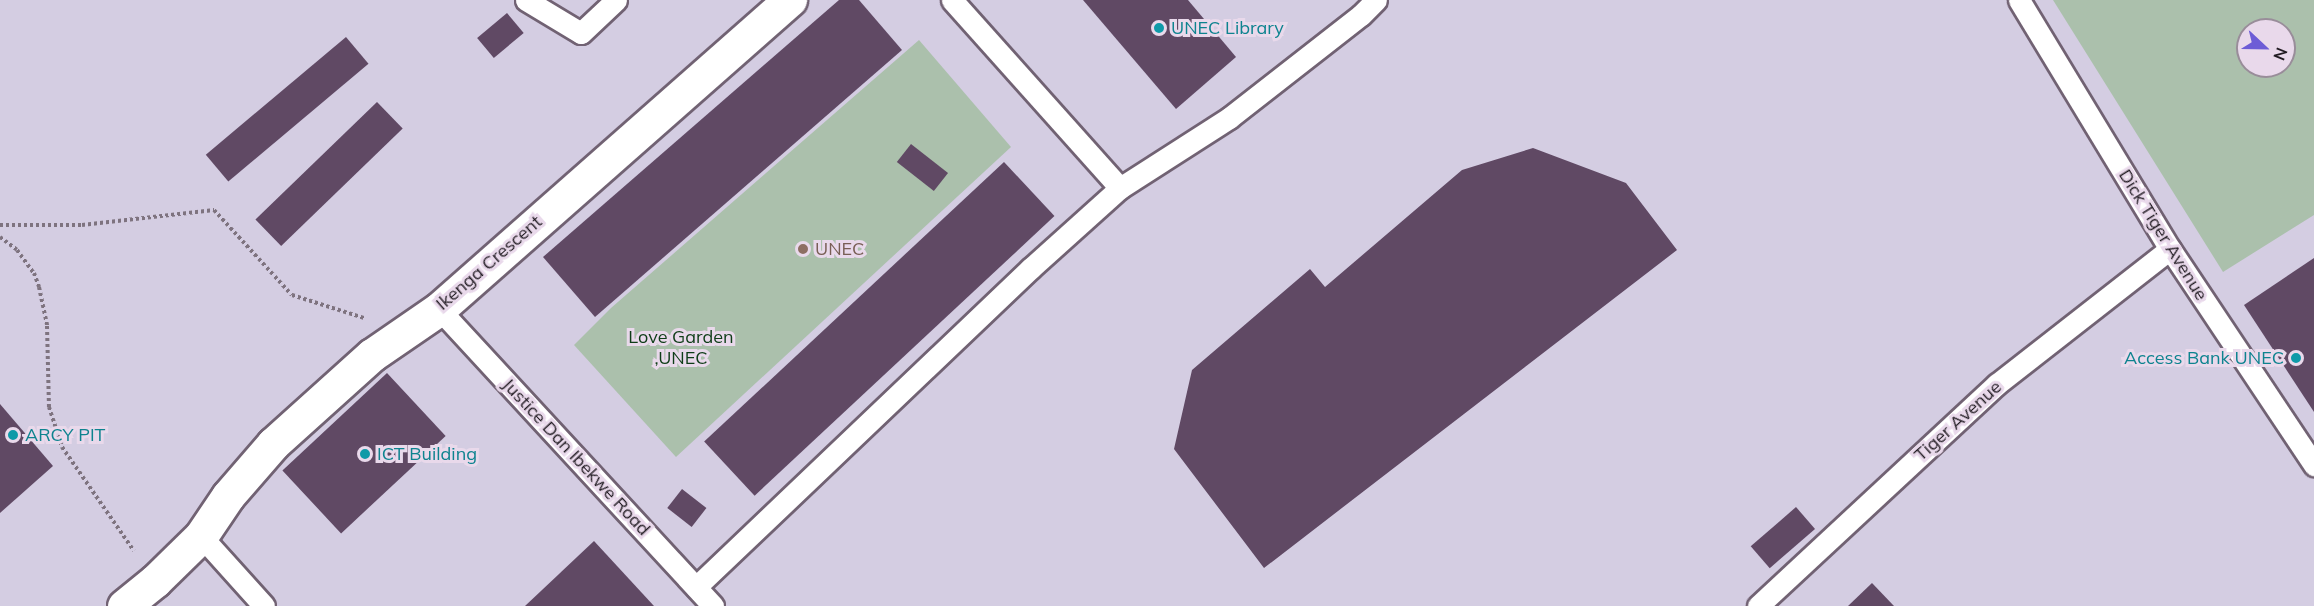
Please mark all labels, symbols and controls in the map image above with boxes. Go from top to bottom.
place label: UNEC Library [1171,17,1284,39]
north arrow [2236,18,2296,78]
marker: UNEC Library [1152,21,1166,35]
text: N [2269,45,2292,63]
street label: Dick Tiger Avenue [2114,166,2212,304]
street label: Ikenga Crescent [432,211,546,315]
place label: UNEC [815,238,864,260]
marker: UNEC [796,242,810,256]
park label: Love Garden ,UNEC [628,327,734,370]
place label: Access Bank UNEC [2124,347,2284,369]
marker: Access Bank UNEC [2289,351,2303,365]
street label: Justice Dan Ibekwe Road [498,374,654,540]
street label: Tiger Avenue [1910,376,2006,466]
place label: ARCY PIT [25,424,105,446]
marker: ARCY PIT [6,428,20,442]
place label: ICT Building [377,443,477,465]
marker: ICT Building [358,447,372,461]

